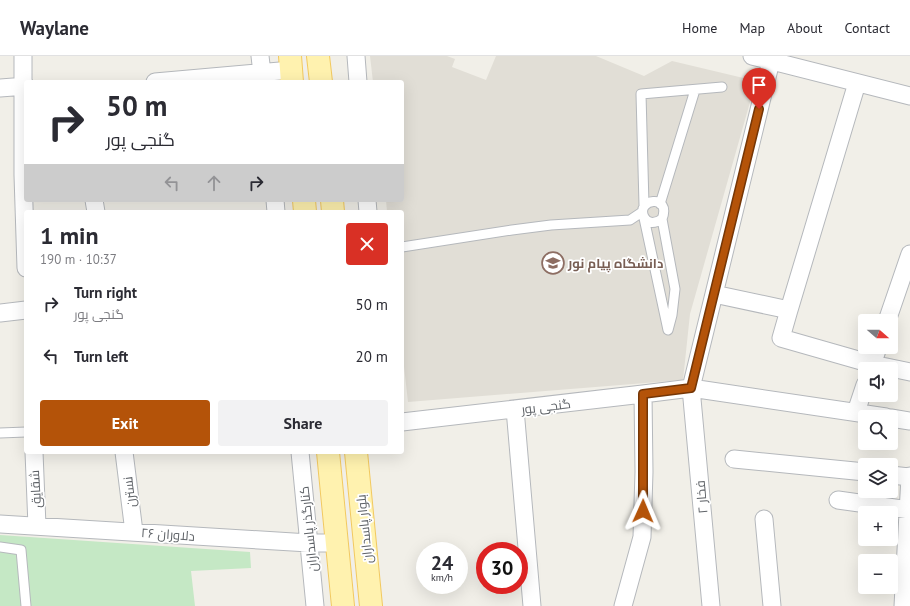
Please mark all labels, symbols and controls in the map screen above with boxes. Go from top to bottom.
text: Waylane [20,16,89,40]
text: Home [682,19,717,37]
text: Map [739,19,765,37]
text: About [787,19,823,37]
text: Contact [845,19,890,37]
pin [742,68,776,109]
icon: arrive [748,74,770,96]
text: 50 m [106,87,167,124]
icon: right [40,96,92,148]
text: گنجی پور [106,128,175,151]
icon: left [161,172,183,194]
icon: ahead [203,172,225,194]
icon: right [245,172,267,194]
text: 1 min [40,220,99,251]
button: close [346,223,388,265]
school or university icon: دانشگاه پیام نور [540,250,566,276]
text: 190 m · 10:37 [40,251,117,268]
place label: دانشگاه پیام نور [567,255,663,273]
text: Turn right [74,283,137,302]
icon: right [40,293,62,315]
text: 50 m [355,295,388,314]
text: گنجی پور [74,306,124,323]
north arrow [858,314,898,354]
map controls [858,314,898,594]
icon: left [40,345,62,367]
text: Turn left [74,347,128,366]
text: 20 m [355,347,388,366]
button: sound [858,362,898,402]
street label: گنجی پور [519,395,572,419]
button: Exit [40,400,210,446]
button: Share [218,400,388,446]
button: search [858,410,898,450]
button: layers [858,458,898,498]
street label: شقایق [26,470,45,508]
street label: نسترن [119,476,140,508]
street label: فخار ۲ [692,480,711,514]
street label: کنارگذر پاسداران [296,485,322,573]
position arrow [622,490,664,532]
street label: بلوار پاسداران [352,493,378,564]
button: + [858,506,898,546]
street label: دلاوران ۲۶ [141,524,195,545]
speed limit sign: 30 [476,542,528,594]
text: 24 [431,550,453,576]
button: − [858,554,898,594]
text: km/h [431,571,453,584]

